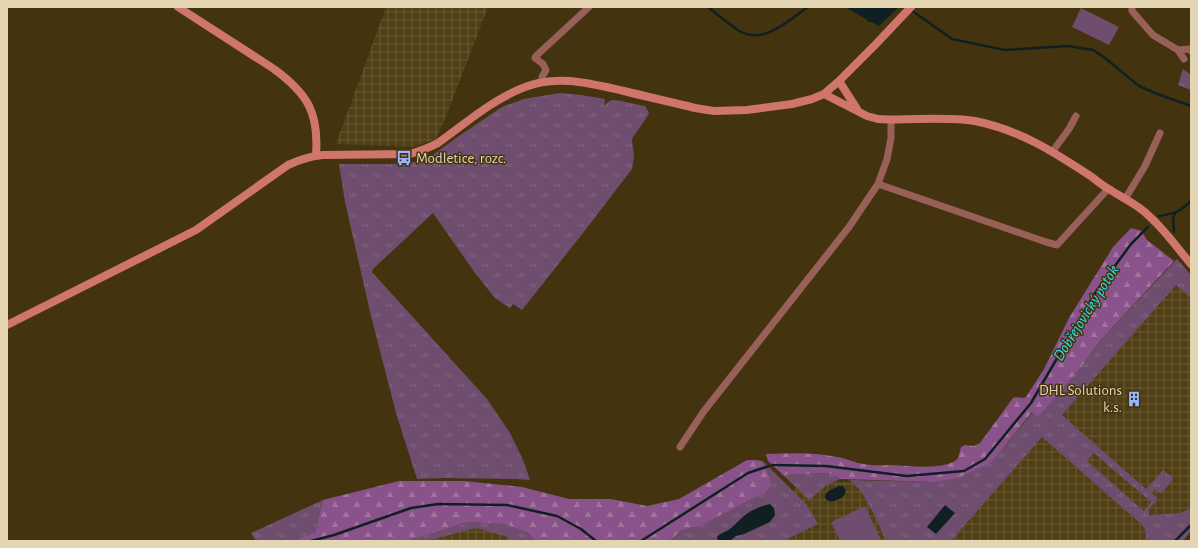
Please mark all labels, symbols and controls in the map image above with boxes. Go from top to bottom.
bus stop icon: Modletice, rozc. [395,149,413,167]
place label: Modletice, rozc. [416,151,507,166]
water label: Dobřejovický potok [1050,262,1123,364]
place label: DHL Solutions k.s. [1039,383,1122,415]
building icon: DHL Solutions k.s. [1125,390,1143,408]

